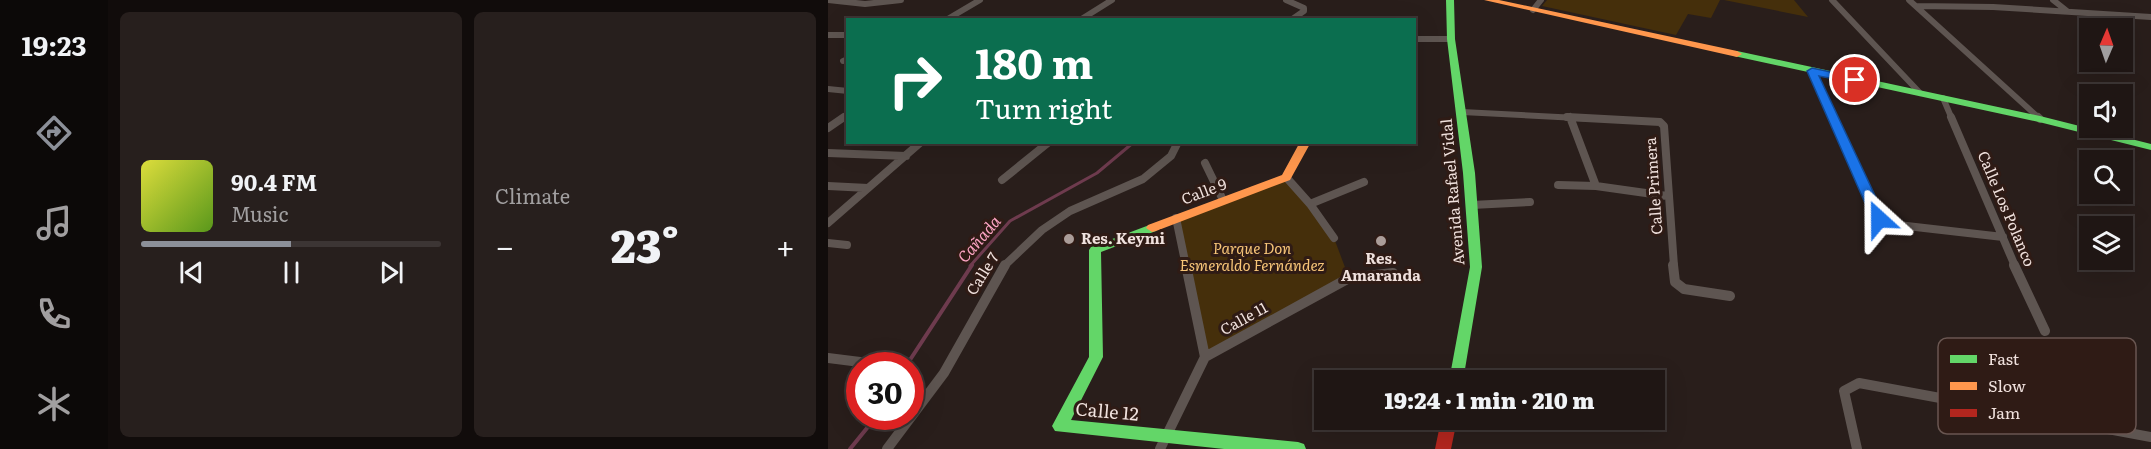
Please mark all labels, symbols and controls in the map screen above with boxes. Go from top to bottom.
north arrow [2079,18,2133,72]
map controls [2079,18,2133,270]
text: 19:23 [21,24,87,64]
text: 180 m [975,30,1093,92]
icon: right [876,42,954,120]
pin [1829,54,1880,105]
icon: arrive [1838,63,1871,96]
button: sound [2079,84,2133,138]
text: Turn right [975,87,1112,127]
icon: directions [33,112,75,154]
street label: Avenida Rafael Vidal [1434,118,1469,266]
street label: Calle Primera [1638,136,1667,236]
street label: Calle Los Polanco [1973,147,2042,270]
button: search [2079,150,2133,204]
text: 90.4 FM [231,165,317,198]
street label: Calle 9 [1177,171,1230,210]
text: Climate [495,180,570,210]
position arrow [1847,187,1911,251]
text: Music [231,198,288,228]
icon: music [33,202,75,244]
water label: Cañada [951,209,1006,267]
text: 23° [611,210,679,277]
button: layers [2079,216,2133,270]
text: − [495,220,514,269]
text: + [776,220,795,269]
place label: Res. Keymi [1081,226,1166,249]
marker: Res. Keymi [1062,232,1076,246]
marker: Res. Amaranda [1374,234,1388,248]
park label: Parque Don Esmeraldo Fernández [1180,236,1324,276]
place label: Res. Amaranda [1341,246,1421,286]
street label: Calle 7 [960,247,1004,299]
icon: previous [175,256,208,289]
icon: pause [275,256,308,289]
icon: next [375,256,408,289]
icon: phone [33,293,75,335]
street label: Calle 11 [1215,295,1271,340]
legend [1938,338,2136,434]
text: Fast [1988,346,2020,370]
speed limit sign: 30 [846,352,924,430]
text: Slow [1988,373,2026,397]
icon: climate [33,383,75,425]
text: 19:24 · 1 min · 210 m [1385,383,1594,416]
street label: Calle 12 [1074,394,1140,427]
text: Jam [1988,400,2021,424]

